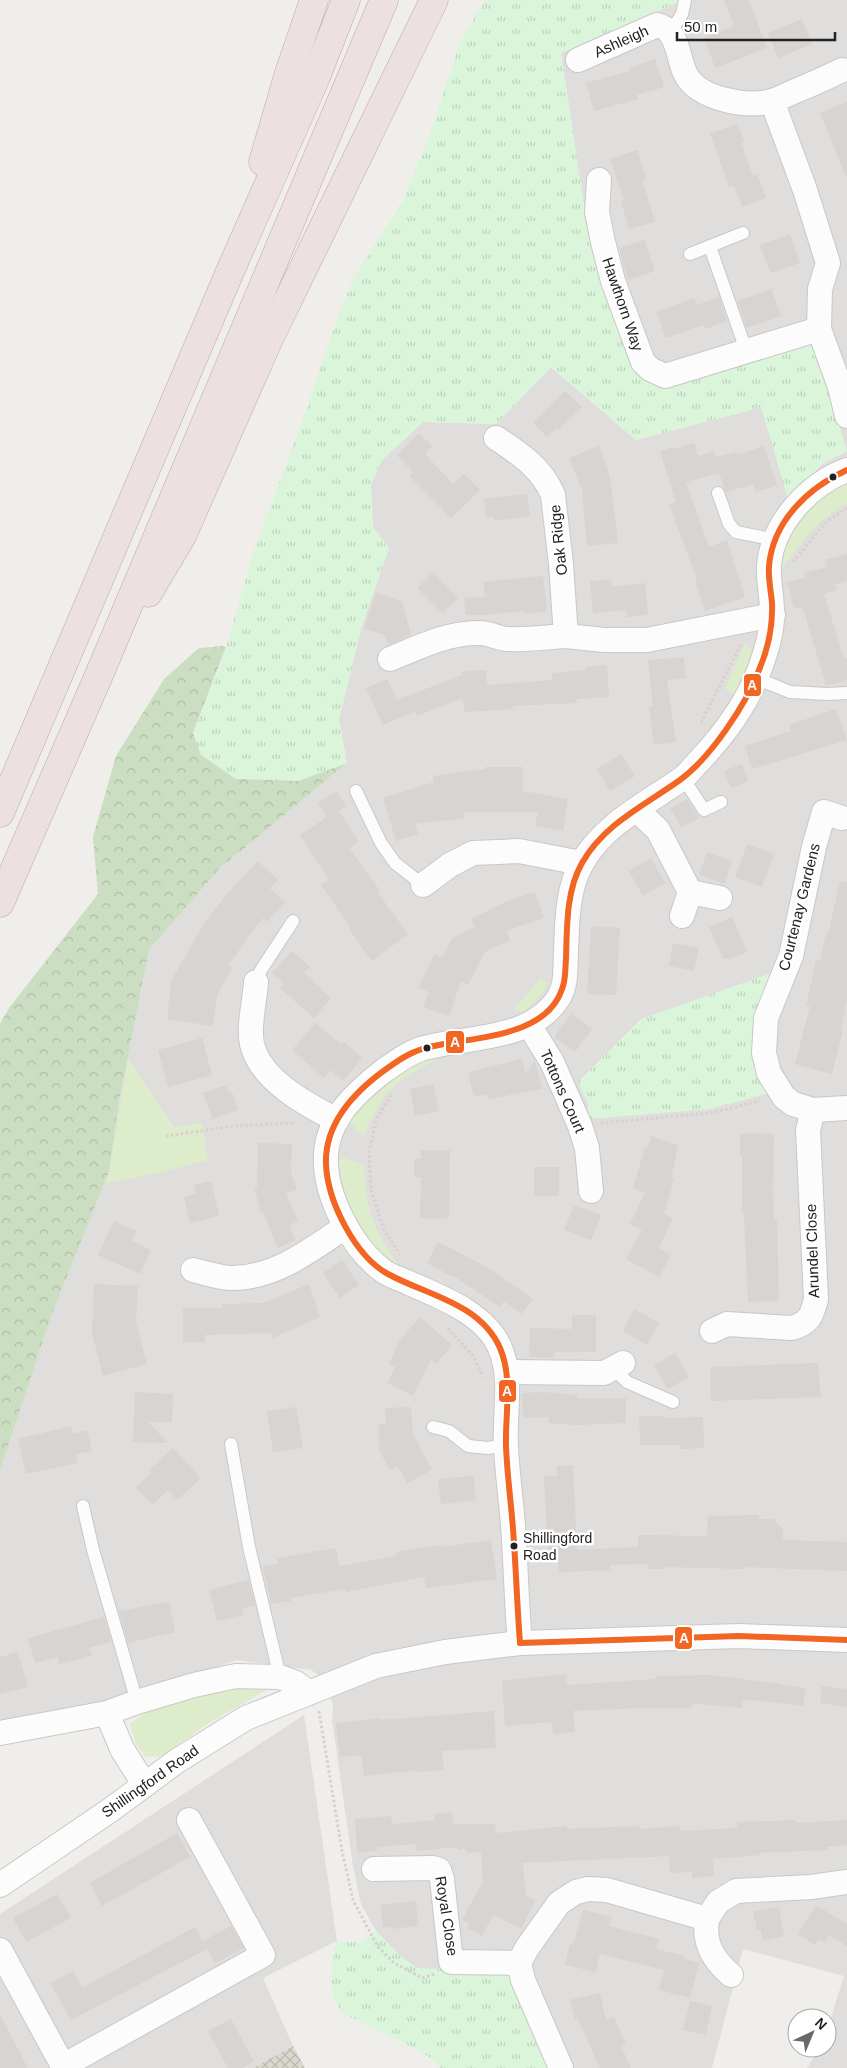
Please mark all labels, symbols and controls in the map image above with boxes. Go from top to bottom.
scale bar [677,10,834,42]
text: 50 m [684,18,717,35]
street label: Ashleigh [591,22,651,60]
street label: Hawthorn Way [599,255,647,353]
unlabelled marker [828,472,838,482]
street label: Oak Ridge [546,504,570,576]
line badge: A [743,673,762,697]
text: A [747,677,757,693]
street label: Courtenay Gardens [775,841,823,973]
line badge: A [445,1030,465,1054]
text: A [450,1034,460,1050]
unlabelled marker [422,1043,432,1053]
street label: Tottons Court [537,1047,589,1136]
street label: Arundel Close [802,1204,822,1298]
line badge: A [498,1379,517,1403]
text: A [502,1383,512,1399]
place label: Shillingford Road [523,1530,592,1563]
marker: Shillingford Road [509,1541,519,1551]
line badge: A [674,1626,693,1650]
text: A [679,1630,689,1646]
street label: Shillingford Road [98,1741,202,1821]
street label: Royal Close [432,1875,462,1957]
north arrow [787,2008,837,2058]
text: N [812,2014,830,2033]

